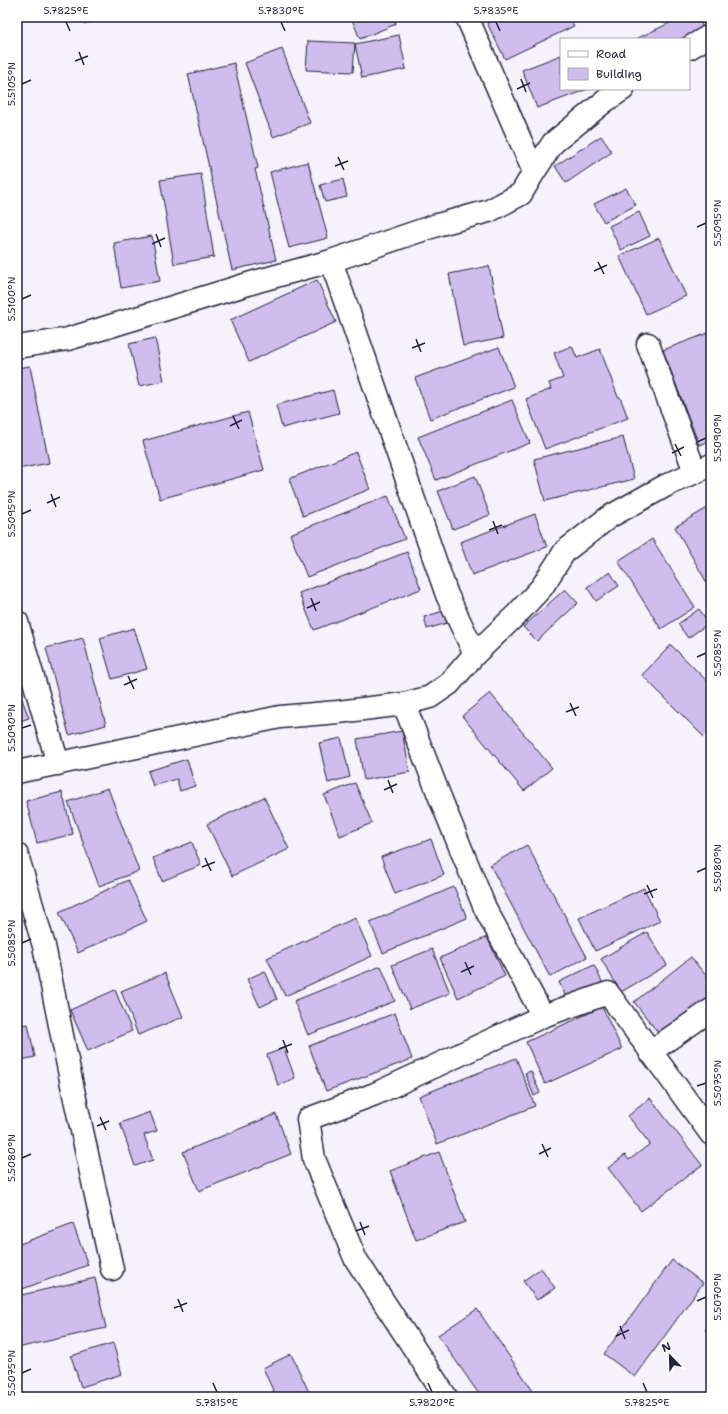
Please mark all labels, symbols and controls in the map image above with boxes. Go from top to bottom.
text: 5.7825°E [44,4,88,17]
text: 5.7830°E [258,4,304,17]
text: 5.7835°E [474,4,518,17]
legend [560,38,690,90]
text: Road [596,46,627,62]
text: 5.5105°N [5,62,18,106]
text: Building [596,66,642,82]
text: 5.5095°N [711,200,724,246]
text: 5.5100°N [5,277,18,321]
text: 5.5090°N [711,414,724,462]
text: 5.5095°N [5,491,18,537]
text: 5.5085°N [711,629,724,677]
text: 5.5090°N [5,704,18,752]
text: 5.5080°N [711,844,724,892]
text: 5.5085°N [5,919,18,967]
text: 5.5075°N [711,1060,724,1106]
text: 5.5080°N [5,1134,18,1182]
text: 5.5070°N [711,1273,724,1321]
north arrow [650,1336,690,1376]
text: N [659,1339,673,1356]
text: 5.5075°N [5,1350,18,1396]
text: 5.7815°E [196,1396,238,1409]
text: 5.7820°E [409,1396,455,1409]
text: 5.7825°E [625,1396,669,1409]

